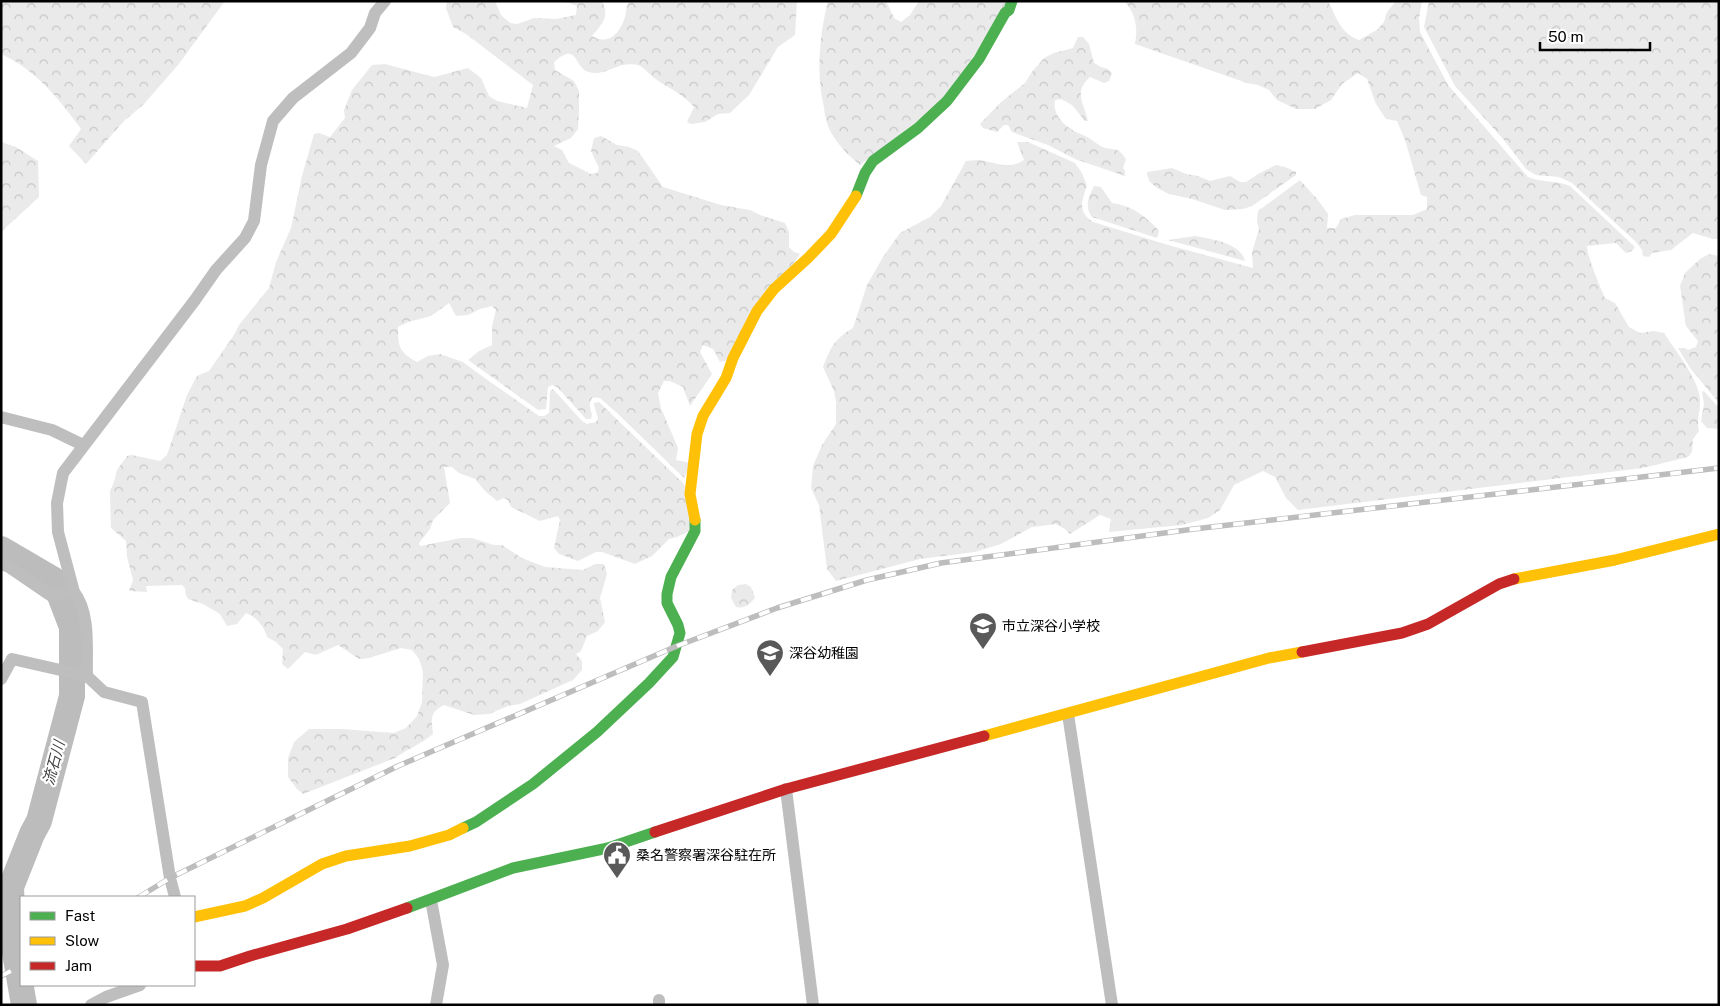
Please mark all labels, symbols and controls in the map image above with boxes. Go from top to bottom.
scale bar [1540,20,1650,52]
text: 50 m [1548,28,1583,45]
school or university icon: 市立深谷小学校 [968,611,998,650]
place label: 市立深谷小学校 [1002,618,1100,634]
school or university icon: 深谷幼稚園 [755,638,785,677]
place label: 深谷幼稚園 [789,645,859,661]
water label: 流石川 [39,737,68,787]
public building icon: 桑名警察署深谷駐在所 [602,840,632,879]
place label: 桑名警察署深谷駐在所 [636,847,776,863]
legend [20,896,195,986]
text: Fast [65,907,95,924]
text: Slow [65,932,100,949]
text: Jam [65,957,92,974]

